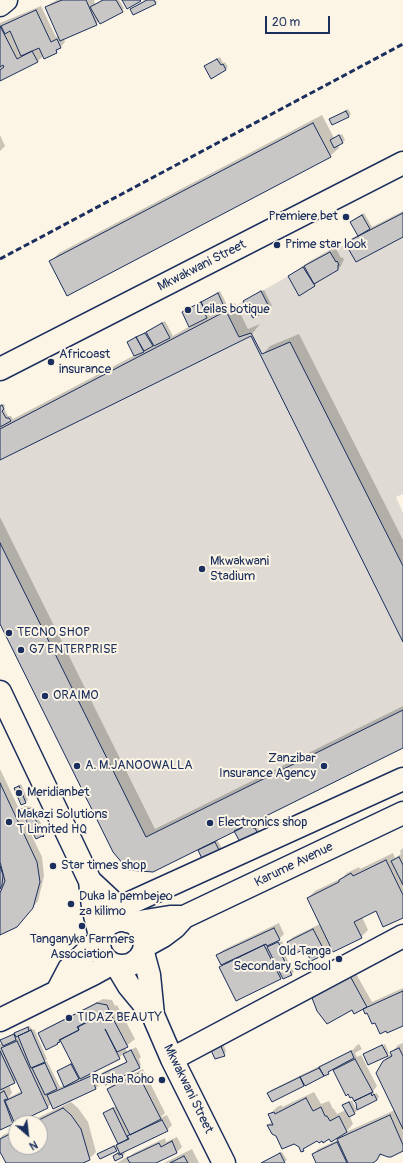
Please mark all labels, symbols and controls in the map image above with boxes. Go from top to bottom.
scale bar [267,8,332,34]
text: 20 m [272,15,300,30]
place label: Premiere bet [269,209,338,225]
marker: Premiere bet [341,212,351,222]
street label: Mkwakwani Street [155,237,249,295]
place label: Prime star look [285,237,366,253]
marker: Prime star look [272,240,282,250]
place label: Leilas botique [196,302,270,318]
marker: Leilas botique [183,305,193,315]
place label: Africoast insurance [59,347,111,378]
marker: Africoast insurance [46,357,56,367]
place label: Mkwakwani Stadium [210,554,269,585]
marker: Mkwakwani Stadium [197,564,207,574]
place label: TECNO SHOP [17,625,90,641]
marker: TECNO SHOP [4,628,14,638]
place label: G7 ENTERPRISE [29,642,117,658]
marker: G7 ENTERPRISE [16,645,26,655]
place label: ORAIMO [53,688,98,704]
marker: ORAIMO [40,691,50,701]
place label: Zanzibar Insurance Agency [219,751,316,782]
place label: A. M.JANOOWALLA [85,758,193,774]
marker: A. M.JANOOWALLA [72,761,82,771]
marker: Zanzibar Insurance Agency [319,761,329,771]
place label: Meridianbet [27,785,89,801]
marker: Meridianbet [14,788,24,798]
place label: Makazi Solutions T Limited HQ [17,807,107,838]
place label: Electronics shop [218,815,307,831]
marker: Makazi Solutions T Limited HQ [4,817,14,827]
marker: Electronics shop [205,818,215,828]
street label: Karume Avenue [252,839,336,891]
place label: Star times shop [61,858,146,874]
marker: Star times shop [48,861,58,871]
place label: Duka la pembejeo za kilimo [79,889,173,920]
marker: Duka la pembejeo za kilimo [66,899,76,909]
marker: Tanganyka Farmers Association [77,921,87,931]
place label: Tanganyka Farmers Association [30,932,134,963]
place label: Old Tanga Secondary School [233,944,331,975]
marker: Old Tanga Secondary School [334,954,344,964]
place label: TIDAZ BEAUTY [77,1010,162,1026]
marker: TIDAZ BEAUTY [64,1013,74,1023]
street label: Mkwakwani Street [160,1042,216,1136]
place label: Rusha Roho [92,1072,154,1088]
marker: Rusha Roho [157,1075,167,1085]
north arrow [8,1115,48,1155]
text: N [27,1138,40,1153]

